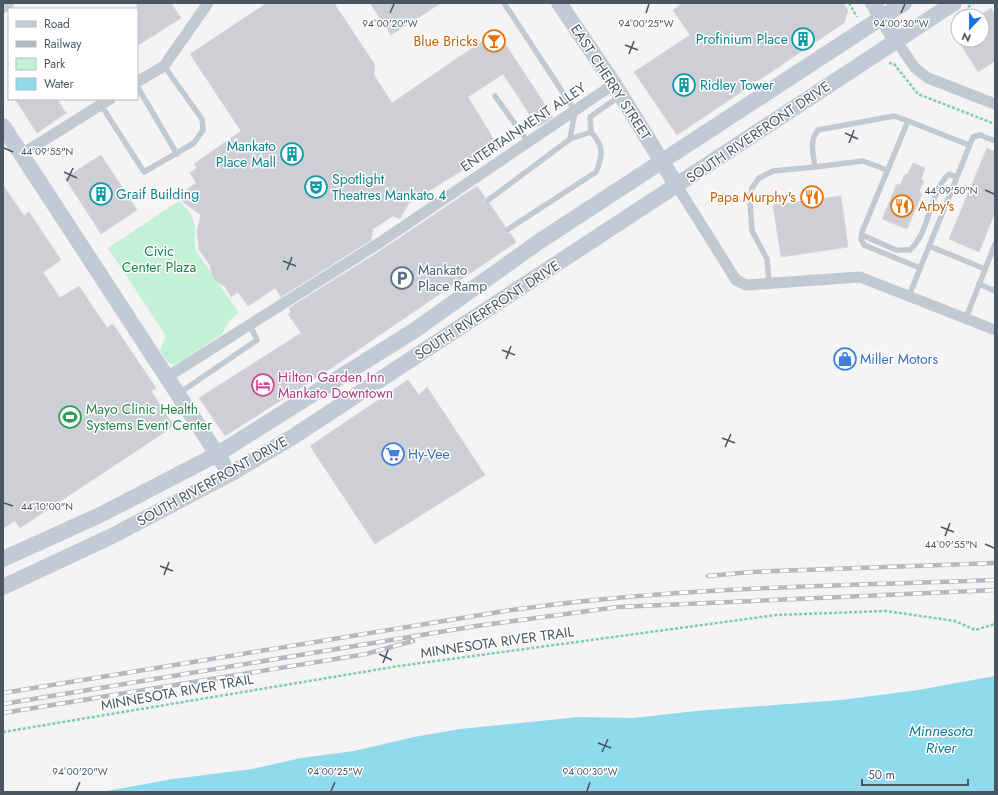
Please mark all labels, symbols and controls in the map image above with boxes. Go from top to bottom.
legend [8,8,138,100]
north arrow [950,8,990,48]
text: Road [44,15,70,33]
text: 94°00'20"W [362,16,418,31]
text: 94°00'25"W [618,16,674,31]
text: 94°00'30"W [873,16,929,31]
street label: EAST CHERRY STREET [566,20,656,144]
building icon: Profinium Place [790,26,816,52]
bar icon: Blue Bricks [481,28,507,54]
text: N [959,28,973,46]
place label: Profinium Place [696,29,788,49]
place label: Blue Bricks [413,31,478,51]
text: Railway [44,35,82,53]
text: Park [44,55,66,73]
building icon: Ridley Tower [671,72,697,98]
text: Water [44,75,75,93]
place label: Ridley Tower [700,75,774,95]
street label: SOUTH RIVERFRONT DRIVE [682,76,834,188]
street label: ENTERTAINMENT ALLEY [456,77,590,176]
place label: Mankato Place Mall [216,136,276,172]
building icon: Mankato Place Mall [279,141,305,167]
text: 44°09'55"N [21,144,73,159]
place label: Spotlight Theatres Mankato 4 [332,169,447,205]
theatre icon: Spotlight Theatres Mankato 4 [303,174,329,200]
building icon: Graif Building [88,181,114,207]
text: 44°09'50"N [924,183,978,198]
place label: Graif Building [116,184,199,204]
restaurant icon: Papa Murphy's [799,184,825,210]
place label: Papa Murphy's [710,187,796,207]
restaurant icon: Arby's [889,193,915,219]
place label: Arby's [918,196,955,216]
park label: Civic Center Plaza [122,241,196,277]
street label: SOUTH RIVERFRONT DRIVE [410,255,564,365]
place label: Mankato Place Ramp [418,260,487,296]
parking icon: Mankato Place Ramp [389,265,415,291]
shop icon: Miller Motors [832,346,858,372]
place label: Miller Motors [860,349,938,369]
place label: Hilton Garden Inn Mankato Downtown [278,367,393,403]
hotel icon: Hilton Garden Inn Mankato Downtown [250,372,276,398]
place label: Mayo Clinic Health Systems Event Center [86,399,212,435]
sports icon: Mayo Clinic Health Systems Event Center [57,404,83,430]
street label: SOUTH RIVERFRONT DRIVE [133,431,291,531]
supermarket icon: Hy-Vee [380,441,406,467]
place label: Hy-Vee [408,444,450,464]
text: 44°10'00"N [21,499,73,514]
text: 44°09'55"N [925,537,977,552]
street label: MINNESOTA RIVER TRAIL [419,621,576,663]
street label: MINNESOTA RIVER TRAIL [99,669,256,715]
water label: Minnesota River [909,720,974,759]
scale bar [862,761,968,787]
text: 94°00'20"W [52,764,108,779]
text: 94°00'25"W [307,764,363,779]
text: 94°00'30"W [562,764,618,779]
text: 50 m [868,766,895,784]

